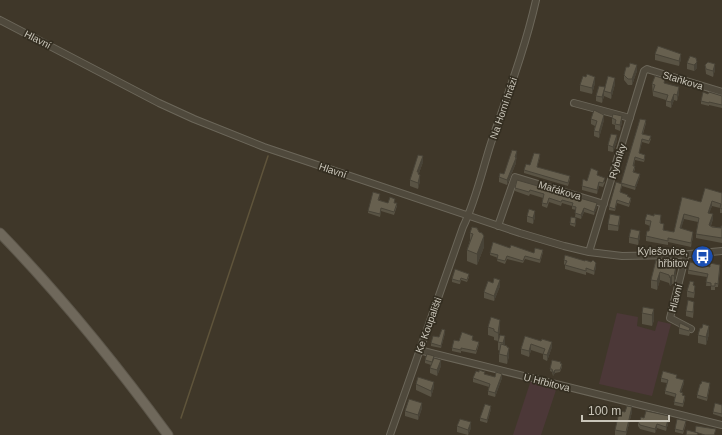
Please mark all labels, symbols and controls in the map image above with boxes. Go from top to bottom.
street label: Hlavní [23,28,53,51]
street label: Staňkova [661,69,705,92]
street label: Na Horní hrázi [488,76,519,140]
street label: Rybníky [607,142,628,180]
street label: Hlavní [318,161,348,180]
street label: Mařákova [537,179,583,202]
bus stop icon: Kylešovice, hřbitov [690,244,716,270]
place label: Kylešovice, hřbitov [637,246,688,269]
street label: Hlavní [667,283,685,313]
street label: Ke Koupališti [413,296,444,354]
street label: U Hřbitova [523,371,572,394]
scale bar [582,397,669,423]
text: 100 m [588,404,621,418]

